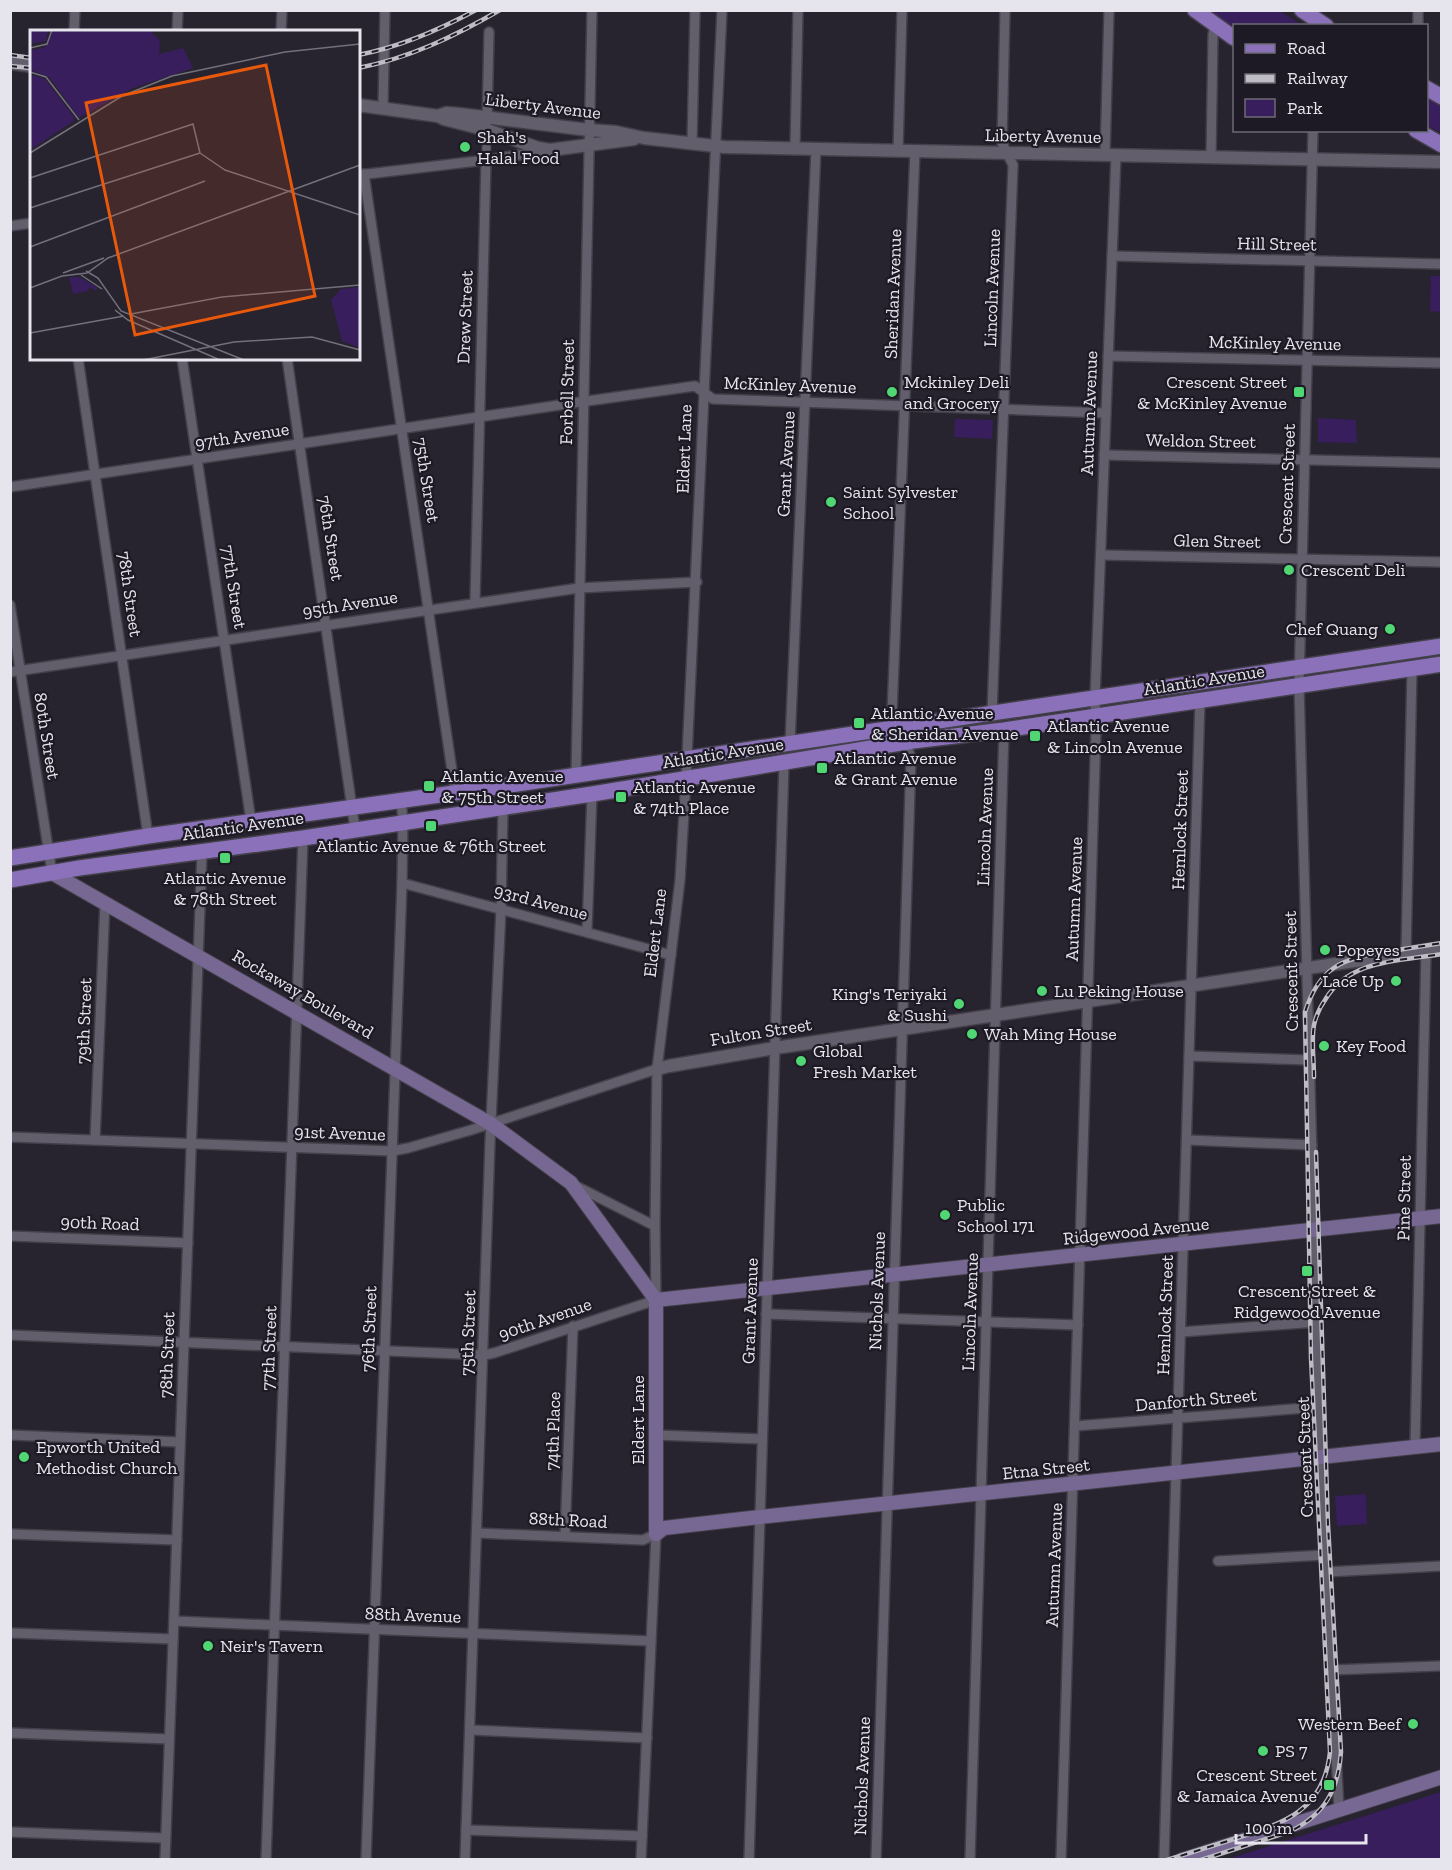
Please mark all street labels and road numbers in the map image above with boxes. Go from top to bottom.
street label: Liberty Avenue [484,88,602,124]
street label: Liberty Avenue [985,124,1101,148]
street label: Lincoln Avenue [979,228,1005,348]
street label: Sheridan Avenue [880,229,906,359]
street label: Hill Street [1237,232,1317,256]
street label: Drew Street [452,270,478,364]
street label: McKinley Avenue [1208,331,1342,355]
street label: Forbell Street [555,339,579,445]
street label: Autumn Avenue [1076,350,1102,476]
street label: McKinley Avenue [723,372,857,398]
street label: Eldert Lane [671,404,697,494]
street label: Grant Avenue [772,410,800,518]
street label: 97th Avenue [193,418,291,454]
street label: Crescent Street [1274,423,1300,545]
street label: Weldon Street [1146,429,1257,453]
street label: 75th Street [409,436,445,524]
street label: 76th Street [313,494,349,583]
street label: Glen Street [1173,529,1261,553]
street label: 77th Street [216,543,252,631]
street label: 78th Street [113,550,147,639]
street label: 95th Avenue [301,586,399,622]
street label: Atlantic Avenue [1142,660,1266,700]
street label: 80th Street [29,691,65,782]
street label: Atlantic Avenue [661,733,785,773]
street label: Lincoln Avenue [972,767,998,887]
street label: Hemlock Street [1167,769,1193,891]
street label: Atlantic Avenue [181,807,305,845]
street label: Autumn Avenue [1061,836,1087,962]
street label: 93rd Avenue [492,879,590,925]
street label: Eldert Lane [639,887,671,979]
street label: Crescent Street [1279,910,1303,1032]
street label: Rockaway Boulevard [228,945,378,1043]
street label: 79th Street [72,977,97,1064]
street label: Fulton Street [709,1013,814,1051]
street label: 91st Avenue [294,1120,386,1146]
street label: Pine Street [1392,1155,1416,1241]
street label: 90th Road [60,1211,140,1235]
street label: Ridgewood Avenue [1062,1212,1210,1250]
street label: Nichols Avenue [864,1231,890,1351]
street label: Lincoln Avenue [957,1252,983,1372]
street label: Hemlock Street [1152,1254,1178,1376]
street label: Grant Avenue [737,1258,763,1364]
street label: 76th Street [357,1285,382,1372]
street label: 75th Street [456,1289,481,1376]
street label: 90th Avenue [496,1293,594,1345]
street label: 77th Street [257,1305,281,1391]
street label: 78th Street [155,1311,180,1398]
street label: Eldert Lane [627,1375,649,1465]
street label: Danforth Street [1134,1384,1258,1416]
street label: 74th Place [541,1391,565,1471]
street label: Crescent Street [1292,1396,1318,1518]
street label: Etna Street [1001,1453,1091,1485]
street label: Autumn Avenue [1041,1502,1067,1628]
street label: 88th Road [528,1507,608,1533]
street label: 88th Avenue [364,1602,462,1628]
street label: Nichols Avenue [849,1716,875,1836]

